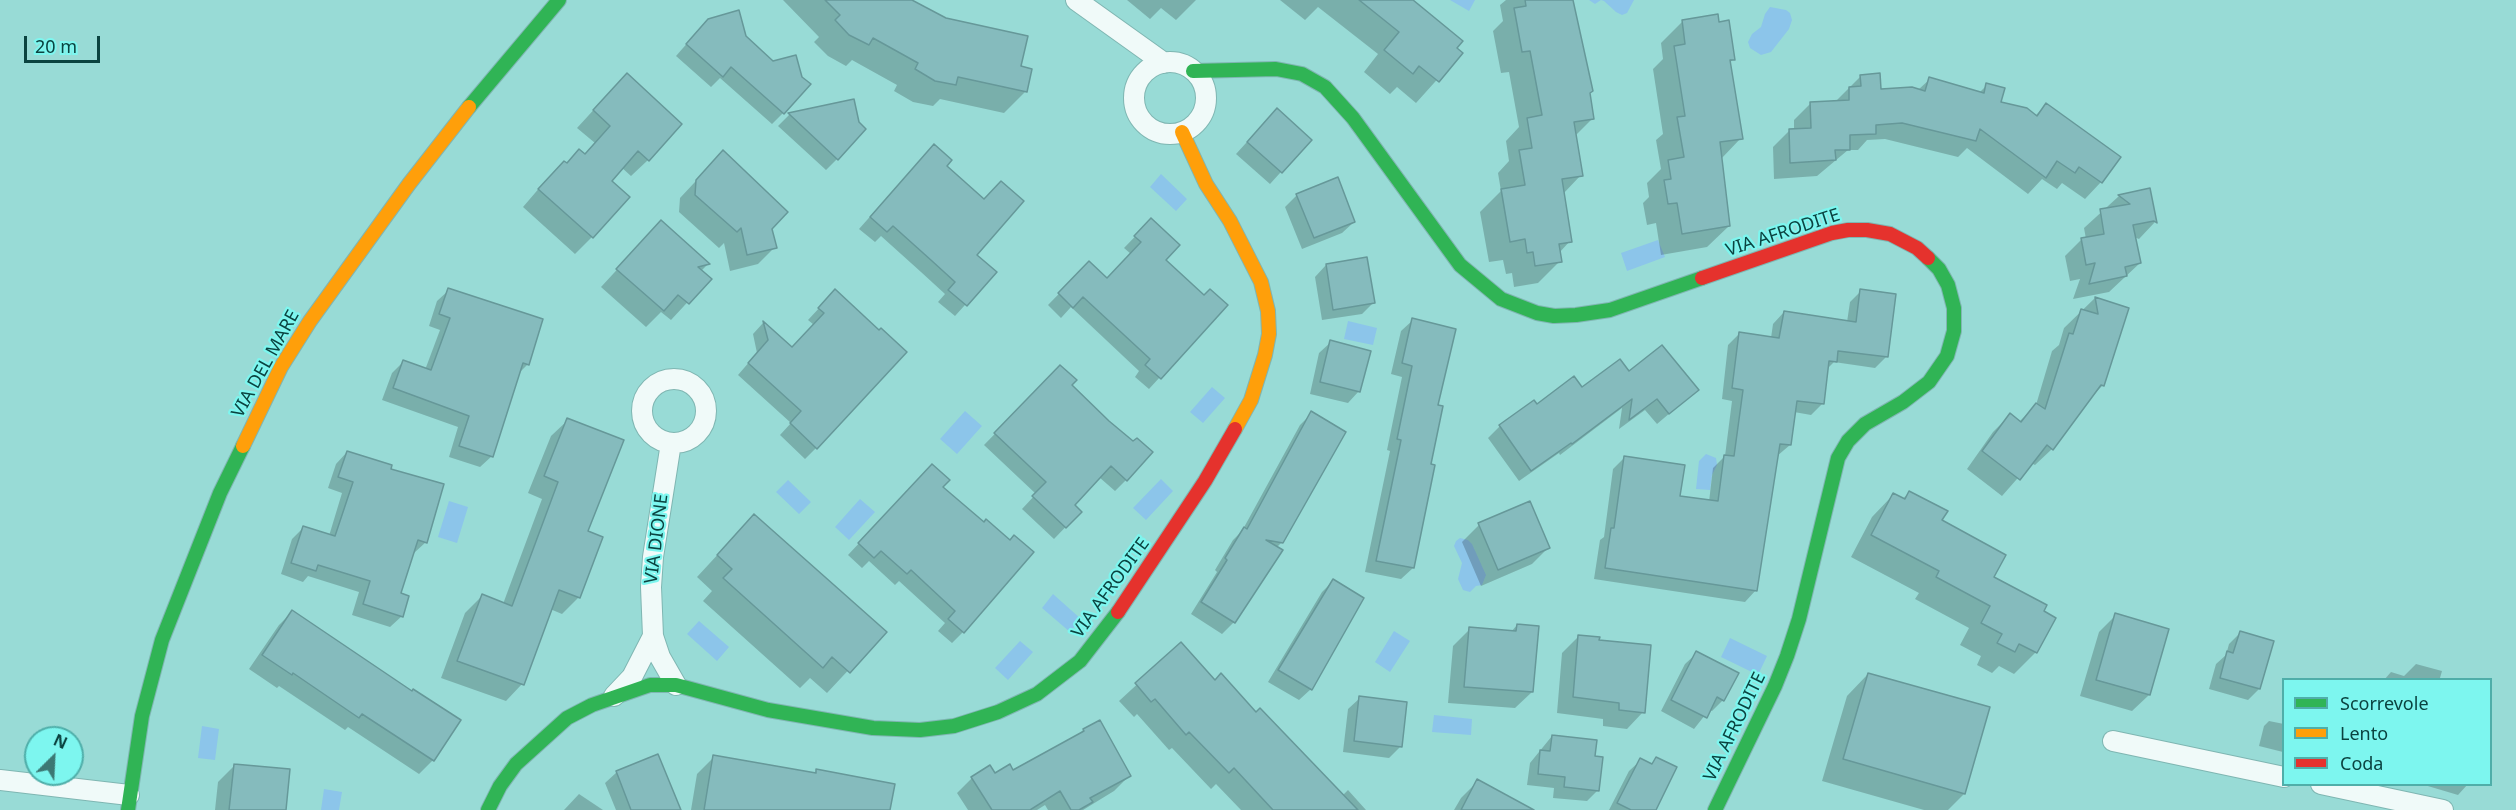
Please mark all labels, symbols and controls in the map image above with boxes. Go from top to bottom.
scale bar [27,24,104,62]
text: 20 m [35,34,77,58]
street label: VIA AFRODITE [1723,204,1843,262]
street label: VIA DEL MARE [228,307,304,421]
street label: VIA DIONE [641,493,673,585]
street label: VIA AFRODITE [1067,534,1155,642]
street label: VIA AFRODITE [1699,669,1771,785]
legend [2282,678,2492,786]
text: Scorrevole [2340,691,2429,715]
text: Lento [2340,721,2388,745]
north arrow [24,726,84,786]
text: N [50,729,71,754]
text: Coda [2340,751,2383,775]

